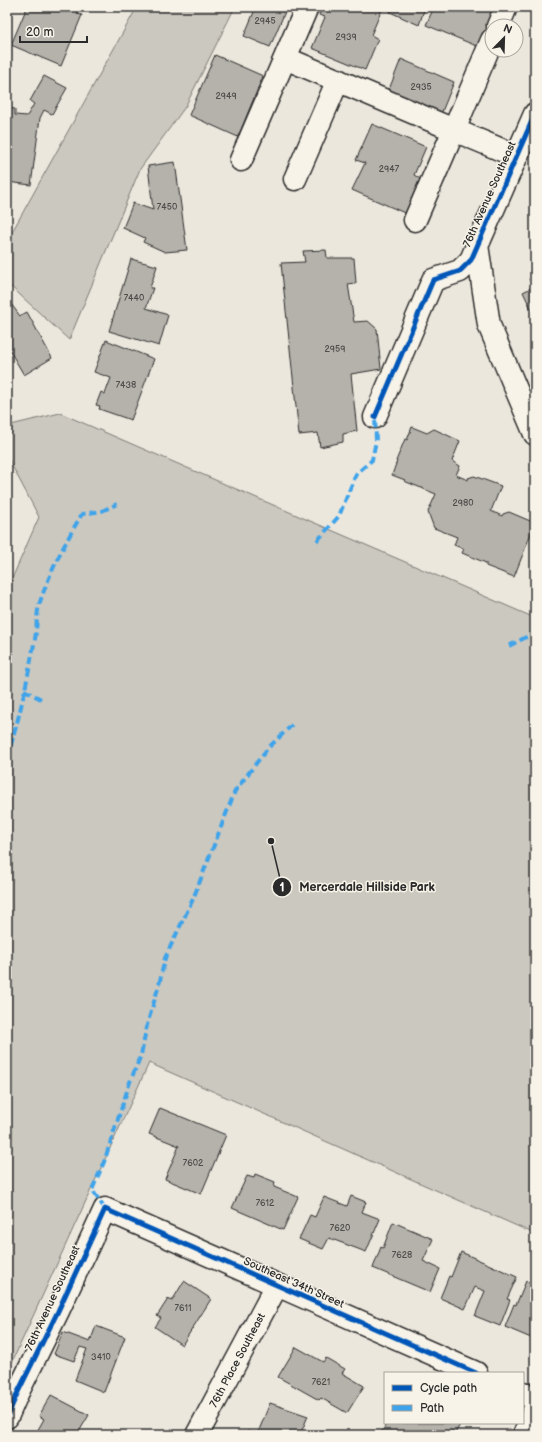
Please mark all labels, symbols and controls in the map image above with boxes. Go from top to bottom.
house number: 2945 [254,16,276,27]
scale bar [20,18,87,44]
north arrow [484,18,524,58]
text: N [501,22,514,37]
text: 20 m [26,25,53,40]
house number: 2939 [335,32,357,43]
house number: 2935 [410,82,432,93]
house number: 2949 [215,91,237,102]
street label: 76th Avenue Southeast [460,139,519,249]
house number: 2947 [379,164,400,175]
house number: 7450 [157,202,177,213]
house number: 7440 [124,293,144,304]
house number: 2959 [325,344,345,355]
house number: 7438 [116,380,136,391]
house number: 2980 [452,498,474,509]
callout: Mercerdale Hillside Park [272,875,443,899]
text: 1 [279,880,285,895]
text: Mercerdale Hillside Park [299,880,435,895]
house number: 7602 [183,1158,204,1169]
house number: 7612 [256,1198,275,1209]
house number: 7620 [330,1223,350,1234]
street label: 76th Avenue Southeast [22,1243,83,1353]
house number: 7628 [392,1250,412,1261]
street label: Southeast 34th Street [241,1254,347,1311]
house number: 7611 [175,1303,191,1314]
street label: 76th Place Southeast [207,1310,268,1410]
house number: 3410 [91,1352,111,1363]
legend [384,1372,524,1424]
house number: 7621 [312,1377,330,1388]
text: Cycle path [420,1381,477,1396]
text: Path [420,1401,445,1416]

